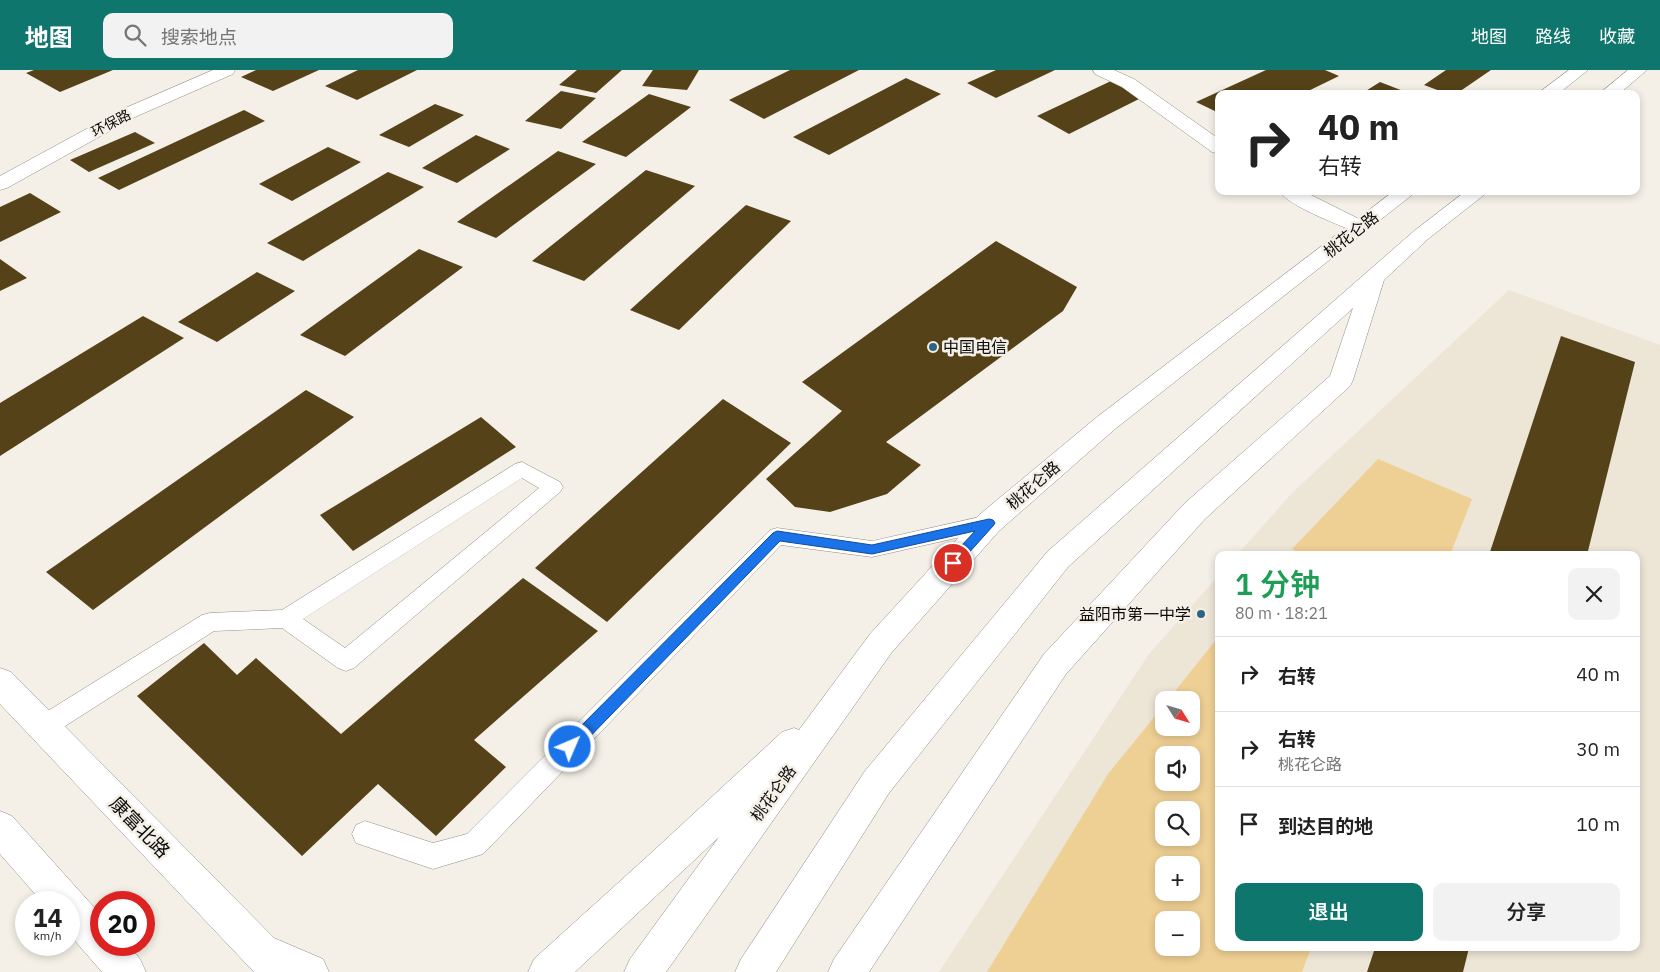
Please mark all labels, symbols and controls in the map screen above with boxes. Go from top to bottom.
search box [103,13,453,58]
text: 地图 [25,21,73,53]
icon: search [121,21,149,49]
text: 搜索地点 [161,25,237,49]
text: 地图 [1471,25,1507,48]
text: 路线 [1535,25,1571,48]
text: 收藏 [1599,25,1635,48]
text: 40 m [1318,104,1400,150]
street label: 环保路 [88,105,134,141]
icon: right [1235,110,1300,175]
text: 右转 [1318,151,1362,180]
street label: 桃花仑路 [1320,206,1382,262]
place label: 中国电信 [943,337,1007,357]
marker: 中国电信 [927,341,939,353]
street label: 桃花仑路 [1002,456,1064,514]
pin [932,542,974,584]
icon: arrive [939,549,967,577]
text: 1 分钟 [1235,564,1320,603]
button: close [1568,568,1620,620]
text: 80 m · 18:21 [1235,603,1328,623]
place label: 益阳市第一中学 [1079,604,1191,624]
marker: 益阳市第一中学 [1195,608,1207,620]
icon: right [1235,660,1263,688]
text: 40 m [1576,662,1620,686]
text: 右转 [1278,664,1316,688]
north arrow [1155,691,1200,736]
map controls [1155,691,1200,956]
position arrow [543,720,595,772]
text: 右转 [1278,727,1316,751]
icon: right [1235,735,1263,763]
text: 30 m [1576,737,1620,761]
button: sound [1155,746,1200,791]
text: 桃花仑路 [1278,754,1342,774]
street label: 桃花仑路 [746,761,800,825]
street label: 康富北路 [105,791,175,863]
button: search [1155,801,1200,846]
icon: arrive [1235,810,1263,838]
text: 10 m [1576,812,1620,836]
text: 到达目的地 [1278,814,1373,838]
button: + [1155,856,1200,901]
button: 退出 [1235,883,1423,941]
button: 分享 [1433,883,1620,941]
speed limit sign: 20 [90,891,155,956]
text: 14 [32,901,63,934]
button: − [1155,911,1200,956]
text: km/h [33,928,62,943]

